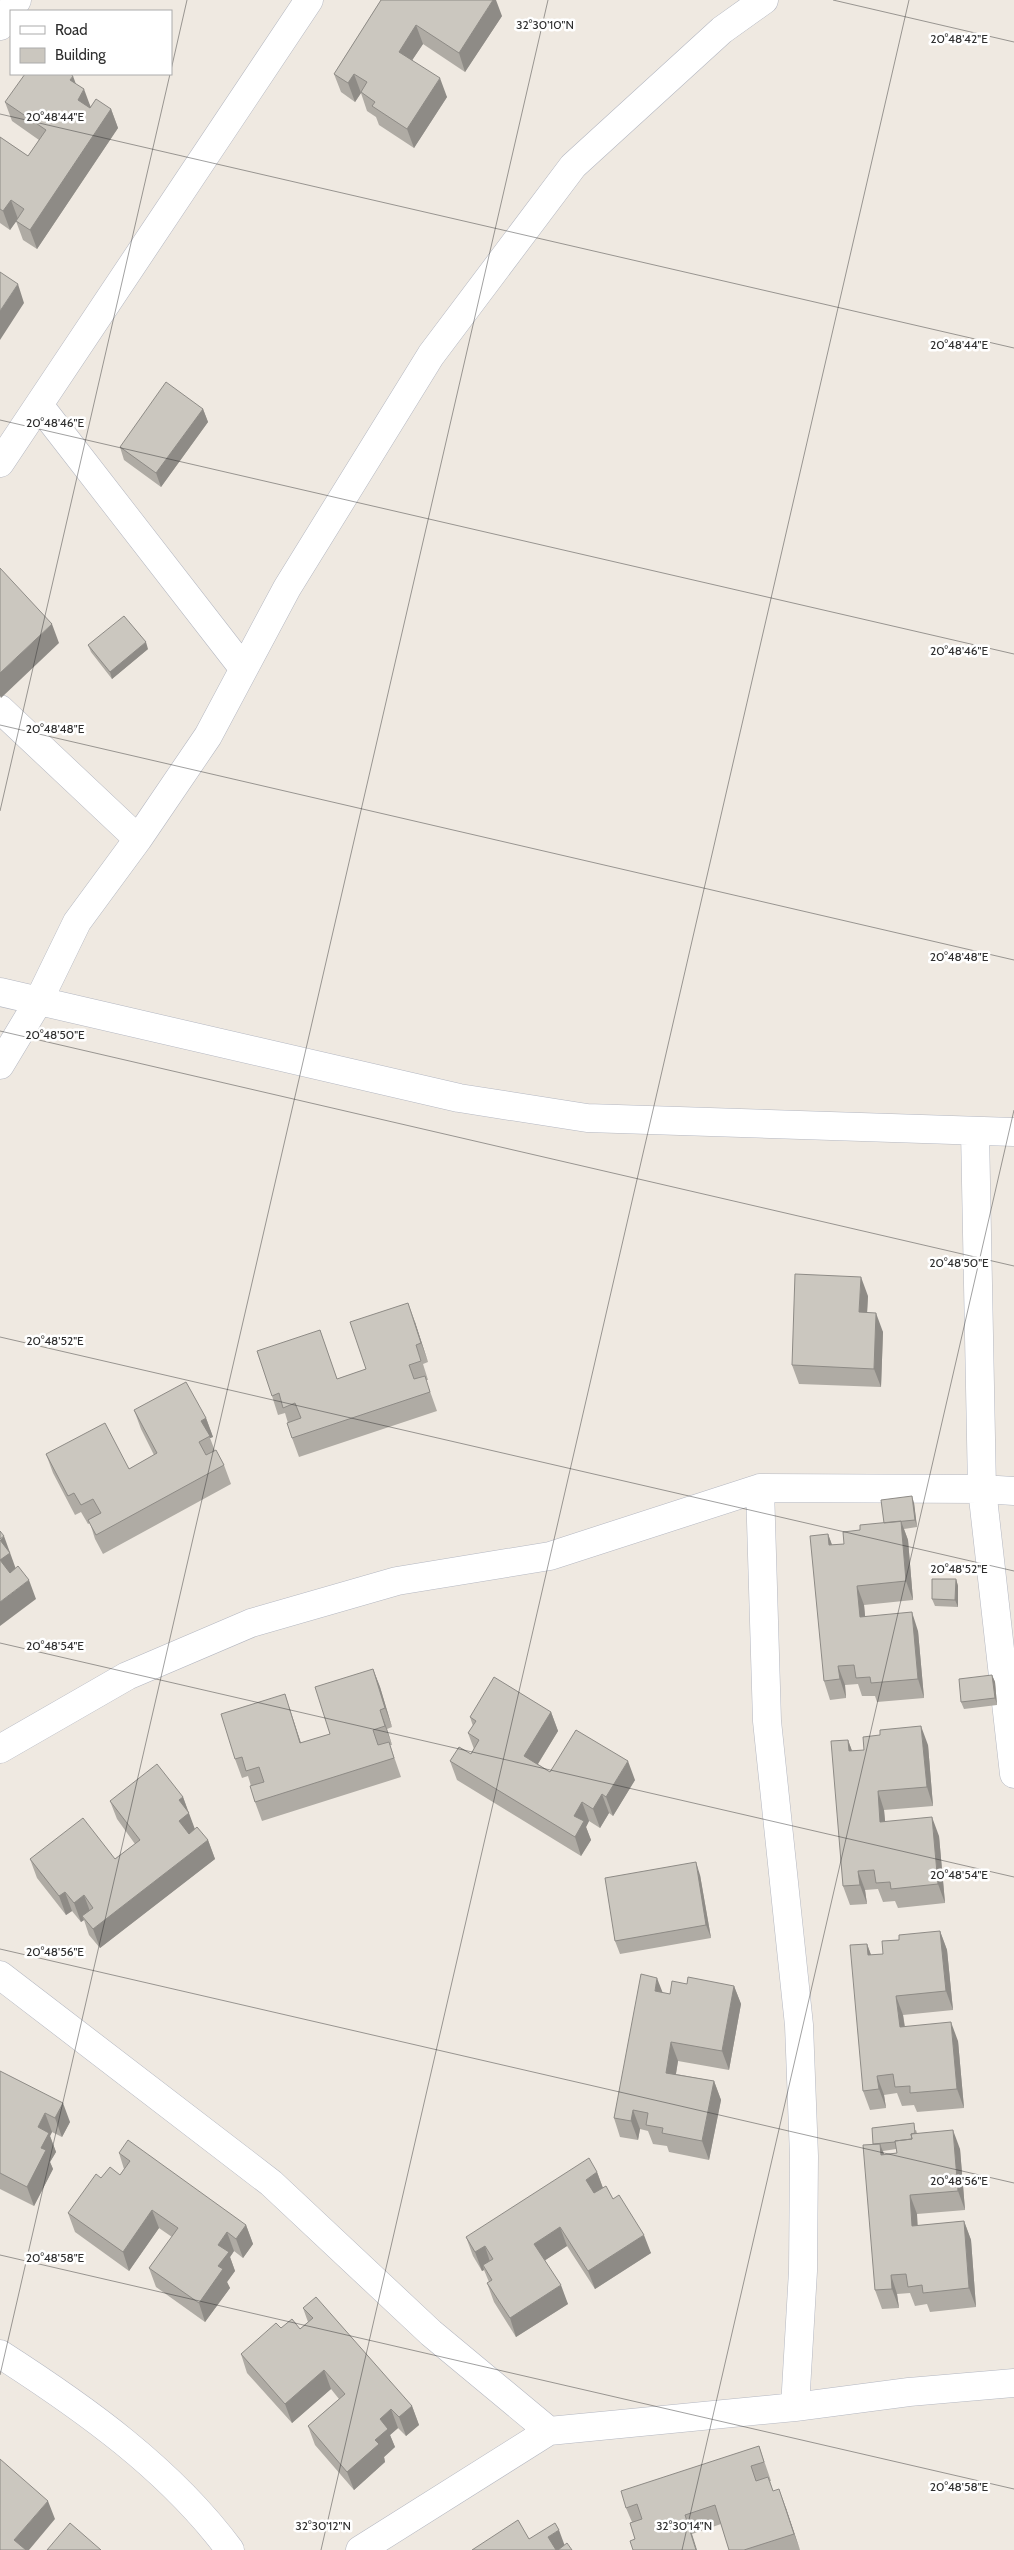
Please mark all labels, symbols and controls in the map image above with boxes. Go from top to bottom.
legend [10,10,172,75]
text: 32°30'10"N [516,17,574,32]
text: Road [55,21,88,39]
text: 20°48'42"E [930,31,988,46]
text: Building [55,46,106,64]
text: 20°48'44"E [26,109,84,124]
text: 20°48'44"E [930,337,988,352]
text: 20°48'46"E [26,415,84,430]
text: 20°48'46"E [930,643,988,658]
text: 20°48'48"E [26,721,85,736]
text: 20°48'48"E [930,949,989,964]
text: 20°48'50"E [25,1027,85,1042]
text: 20°48'50"E [929,1255,989,1270]
text: 20°48'52"E [26,1333,84,1348]
text: 20°48'52"E [930,1561,988,1576]
text: 20°48'54"E [26,1638,84,1653]
text: 20°48'54"E [930,1867,988,1882]
text: 20°48'56"E [26,1944,84,1959]
text: 20°48'56"E [930,2173,988,2188]
text: 20°48'58"E [26,2250,85,2265]
text: 20°48'58"E [930,2479,989,2494]
text: 32°30'12"N [295,2518,351,2533]
text: 32°30'14"N [656,2518,712,2533]

